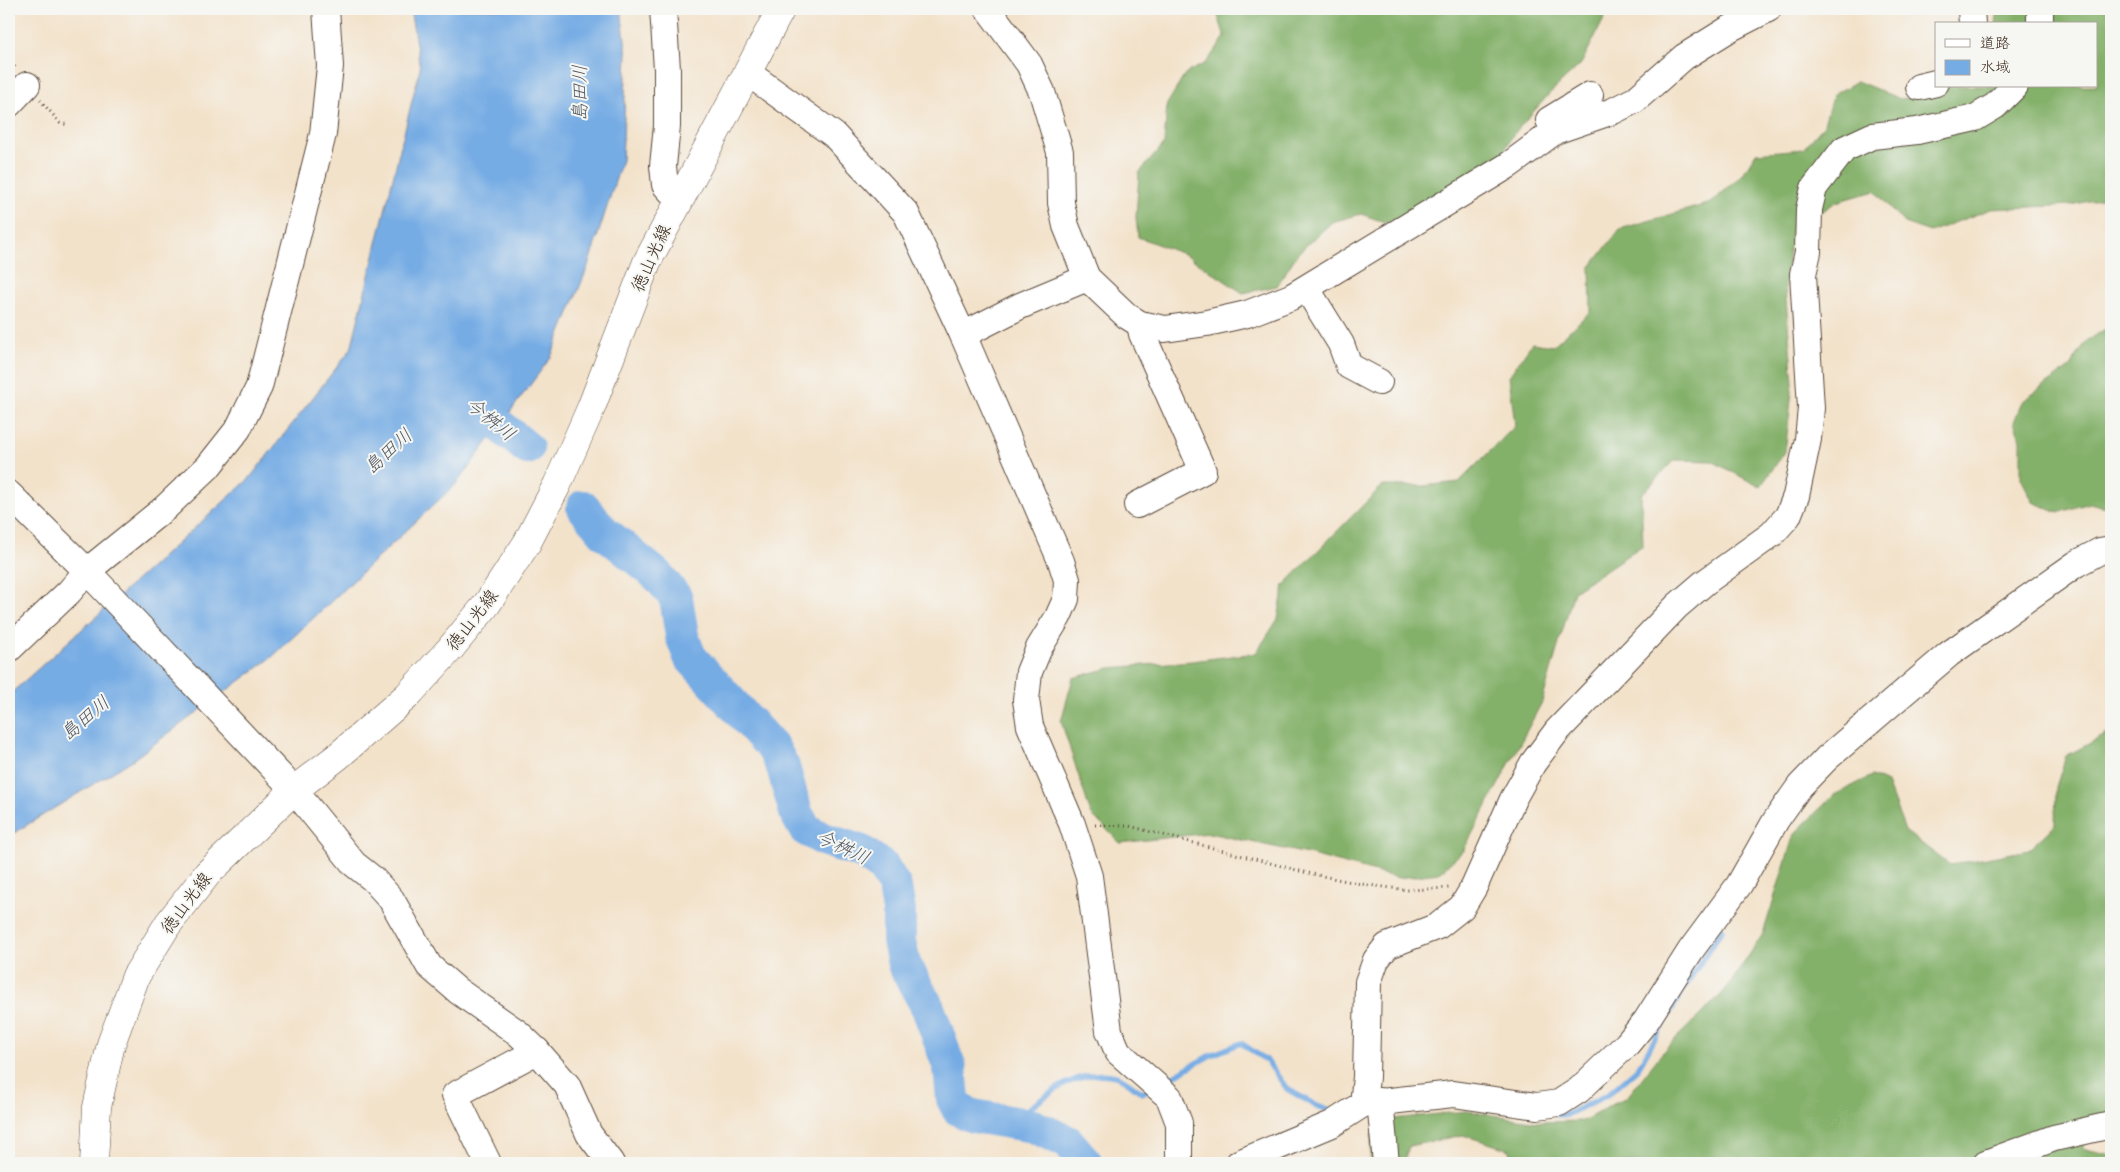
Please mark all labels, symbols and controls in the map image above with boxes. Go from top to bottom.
legend [1935,22,2098,88]
text: 道路 [1980,34,2010,52]
text: 水域 [1980,58,2010,76]
water label: 島田川 [568,64,591,122]
street label: 徳山光線 [626,221,676,295]
water label: 今桝川 [462,392,520,446]
water label: 島田川 [359,423,417,479]
street label: 徳山光線 [441,585,503,655]
water label: 島田川 [56,691,114,745]
water label: 今桝川 [812,825,874,869]
street label: 徳山光線 [156,868,216,938]

